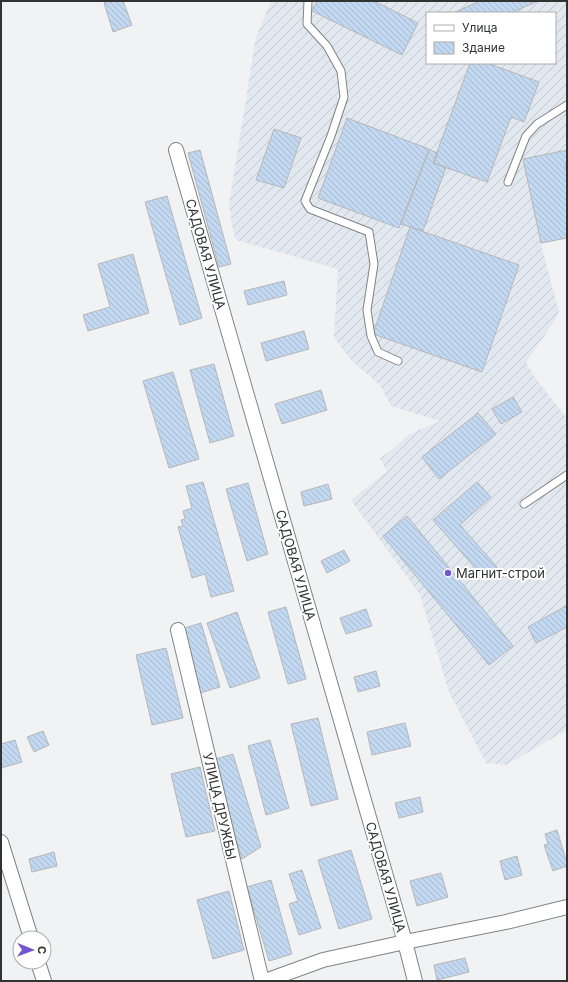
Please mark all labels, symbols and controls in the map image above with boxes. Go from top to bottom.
legend [426,12,556,64]
text: Улица [462,20,497,35]
text: Здание [462,40,505,55]
street label: САДОВАЯ УЛИЦА [183,197,229,311]
street label: САДОВАЯ УЛИЦА [273,508,319,622]
place label: Магнит-строй [456,565,545,581]
marker: Магнит-строй [443,568,453,578]
street label: УЛИЦА ДРУЖБЫ [200,751,240,861]
street label: САДОВАЯ УЛИЦА [363,820,409,934]
north arrow [12,930,52,970]
text: С [35,946,49,954]

